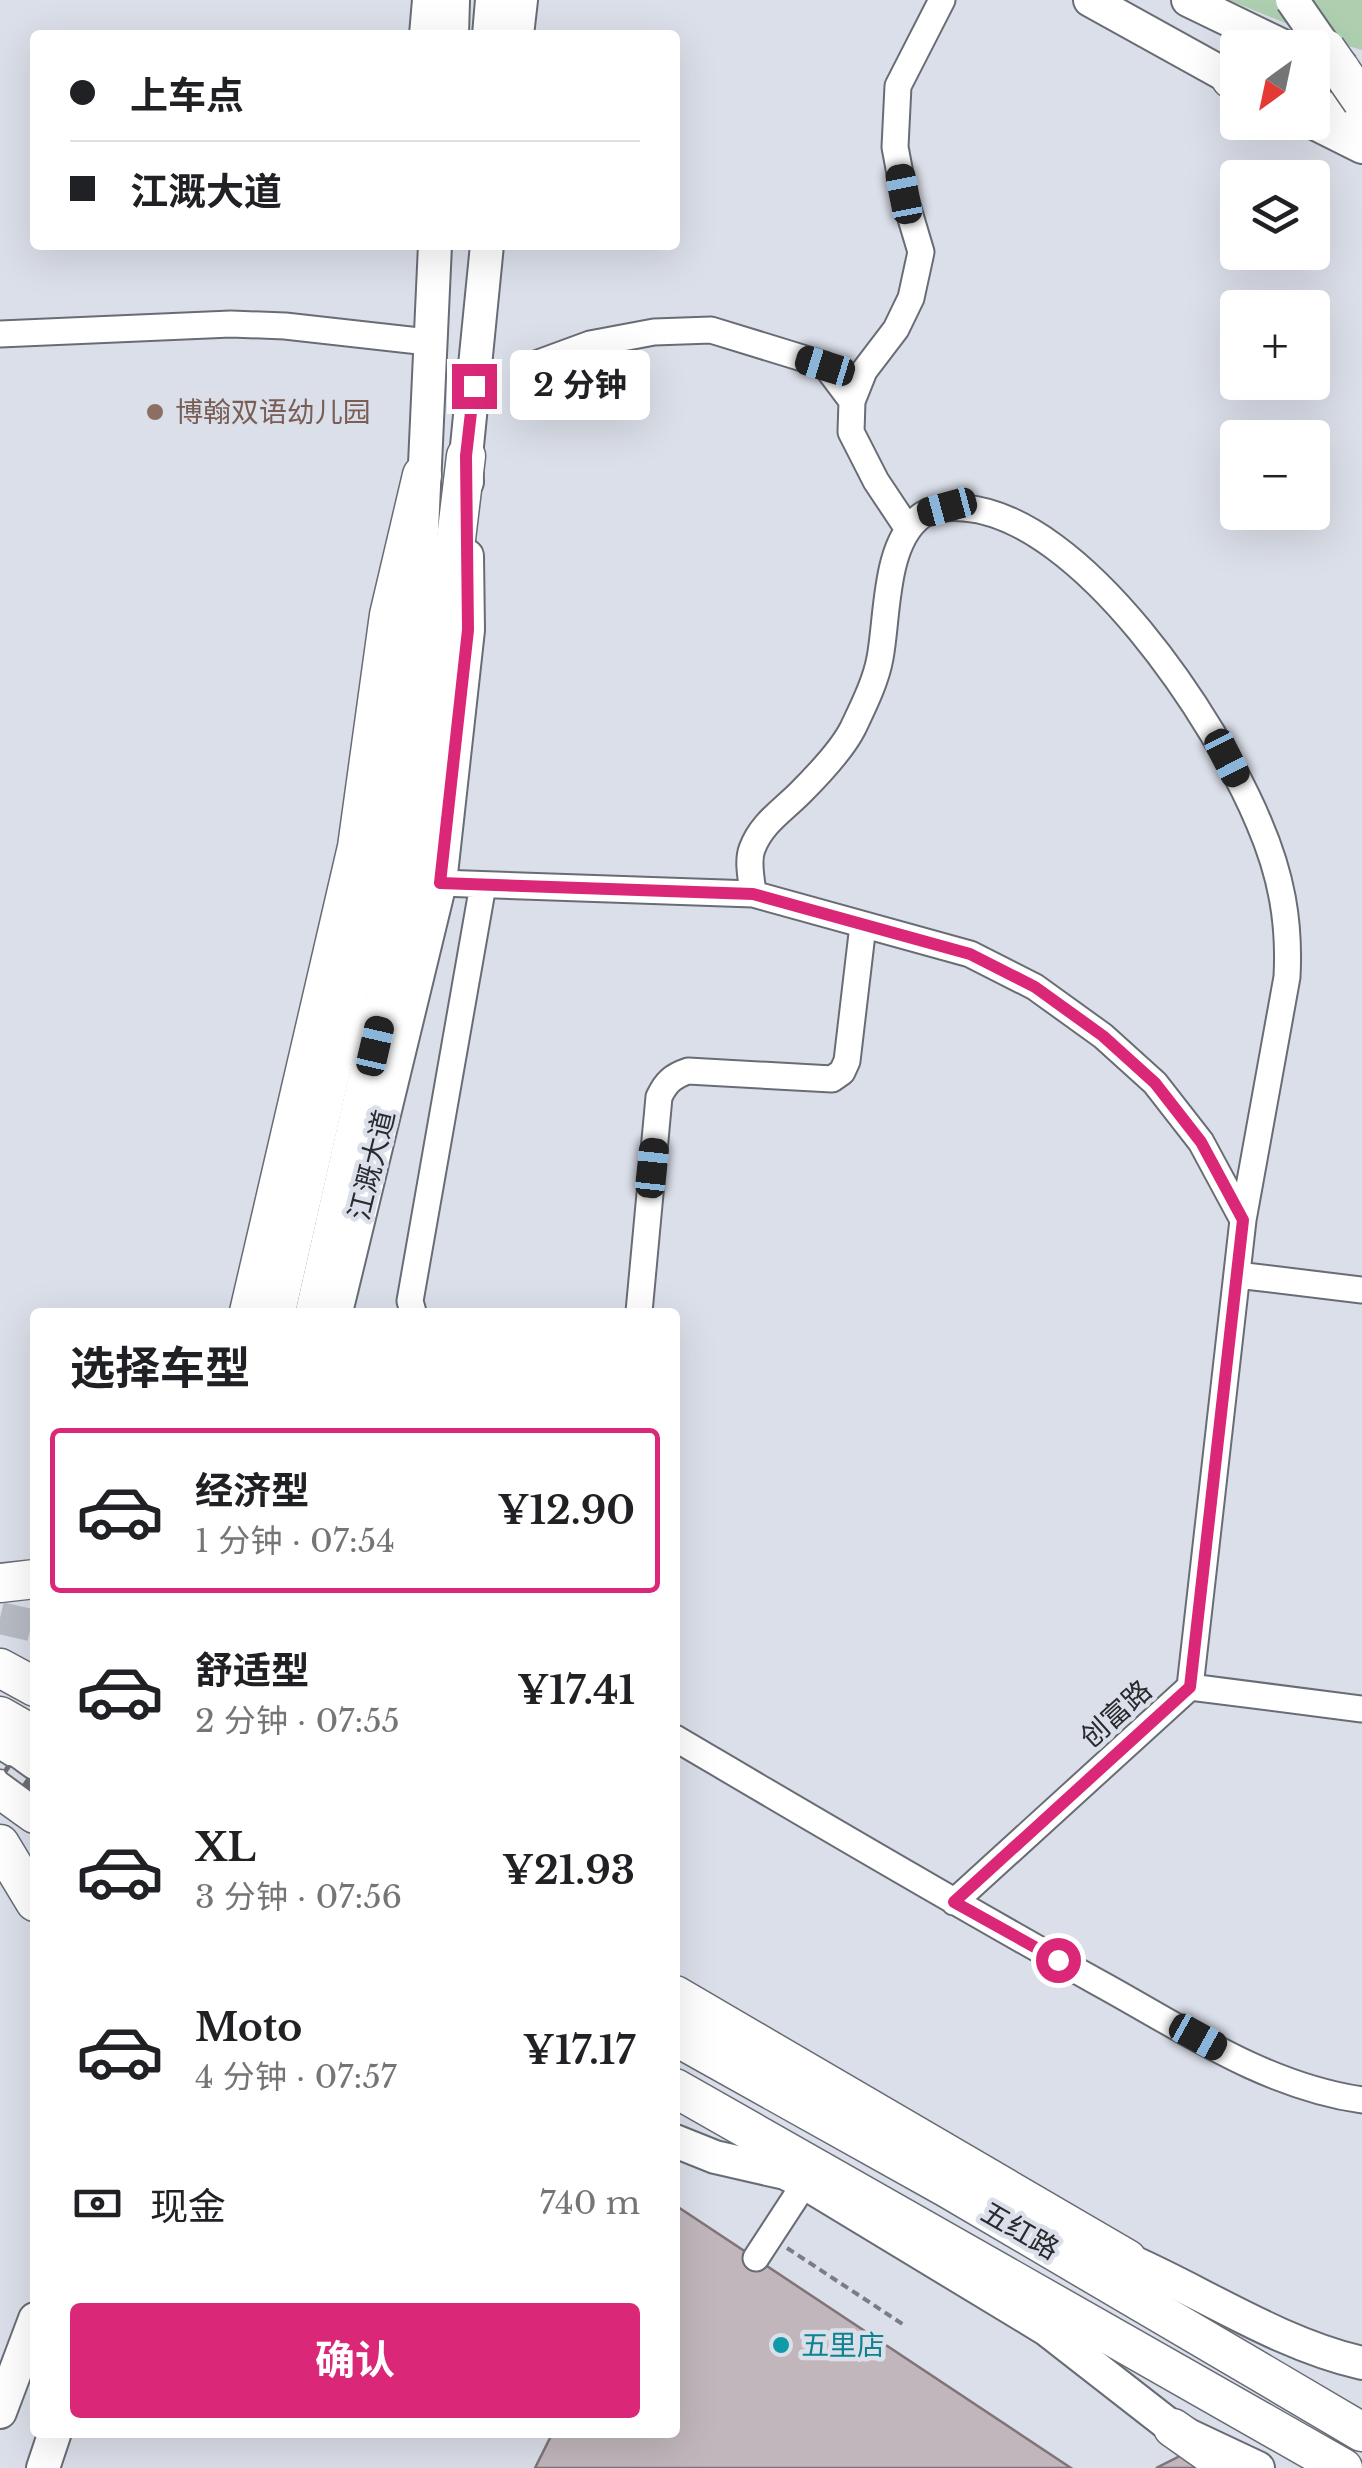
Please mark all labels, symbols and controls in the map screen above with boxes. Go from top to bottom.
north arrow [1220,30,1330,140]
map controls [1220,30,1330,530]
text: 上车点 [130,72,244,119]
button: layers [1220,160,1330,270]
car [884,162,924,226]
text: 江溉大道 [130,168,282,215]
button: + [1220,290,1330,400]
car [792,343,858,389]
callout: 2 分钟 [509,351,649,421]
route end [452,364,497,409]
text: 2 分钟 [533,365,627,405]
place label: 博翰双语幼儿园 [175,395,371,430]
marker: 博翰双语幼儿园 [144,401,166,423]
button: − [1220,420,1330,530]
car [914,485,980,529]
car [1200,724,1254,792]
car [354,1013,396,1079]
street label: 江溉大道 [341,1106,403,1224]
car [634,1137,670,1199]
text: 选择车型 [70,1340,250,1396]
icon: car [75,1466,165,1556]
text: 经济型 [195,1467,309,1514]
text: ¥12.90 [497,1487,635,1534]
text: 1 分钟 · 07:54 [195,1521,395,1561]
icon: car [75,1646,165,1736]
text: 舒适型 [195,1647,309,1694]
text: ¥17.41 [517,1667,635,1714]
street label: 创富路 [1073,1673,1159,1755]
text: 2 分钟 · 07:55 [195,1701,400,1741]
text: XL [195,1824,256,1871]
icon: car [75,1826,165,1916]
text: ¥21.93 [502,1847,635,1894]
text: 3 分钟 · 07:56 [195,1877,402,1917]
route start [1036,1938,1081,1983]
text: Moto [195,2004,302,2051]
icon: car [75,2006,165,2096]
car [1164,2009,1232,2065]
text: ¥17.17 [523,2027,635,2074]
text: 4 分钟 · 07:57 [195,2057,397,2097]
icon: cash [70,2176,125,2231]
text: 现金 [150,2183,226,2230]
text: 740 m [539,2183,640,2223]
street label: 五红路 [975,2195,1065,2267]
button: 确认 [70,2303,640,2418]
place label: 五里店 [801,2328,885,2363]
marker: 五里店 [770,2334,792,2356]

